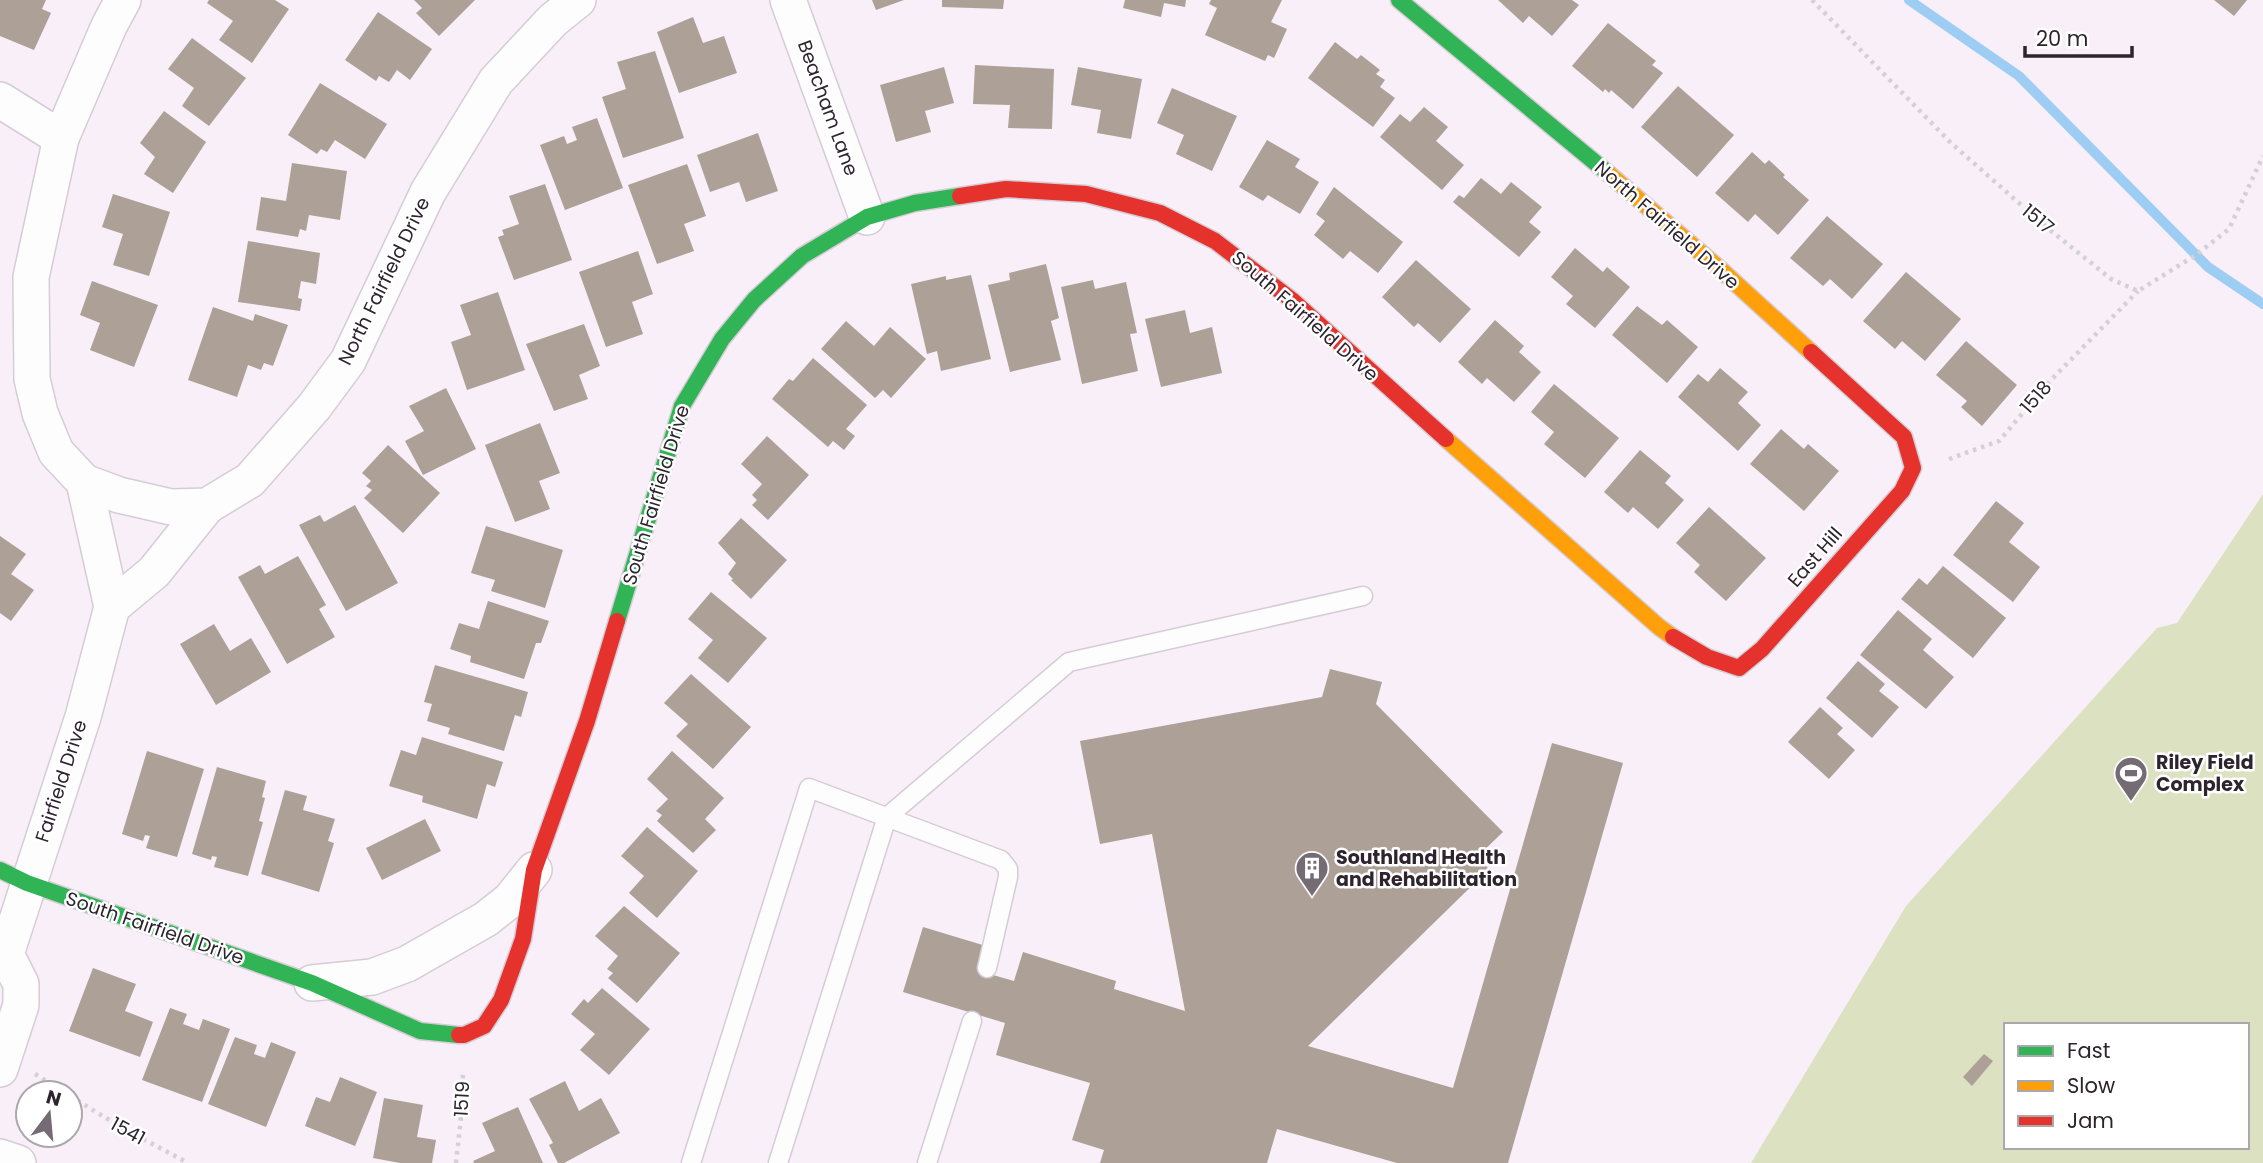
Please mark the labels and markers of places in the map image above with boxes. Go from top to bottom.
place label: Riley Field Complex [2156,749,2254,798]
sports icon: Riley Field Complex [2112,754,2150,803]
place label: Southland Health and Rehabilitation [1336,844,1517,893]
building icon: Southland Health and Rehabilitation [1293,849,1331,898]

